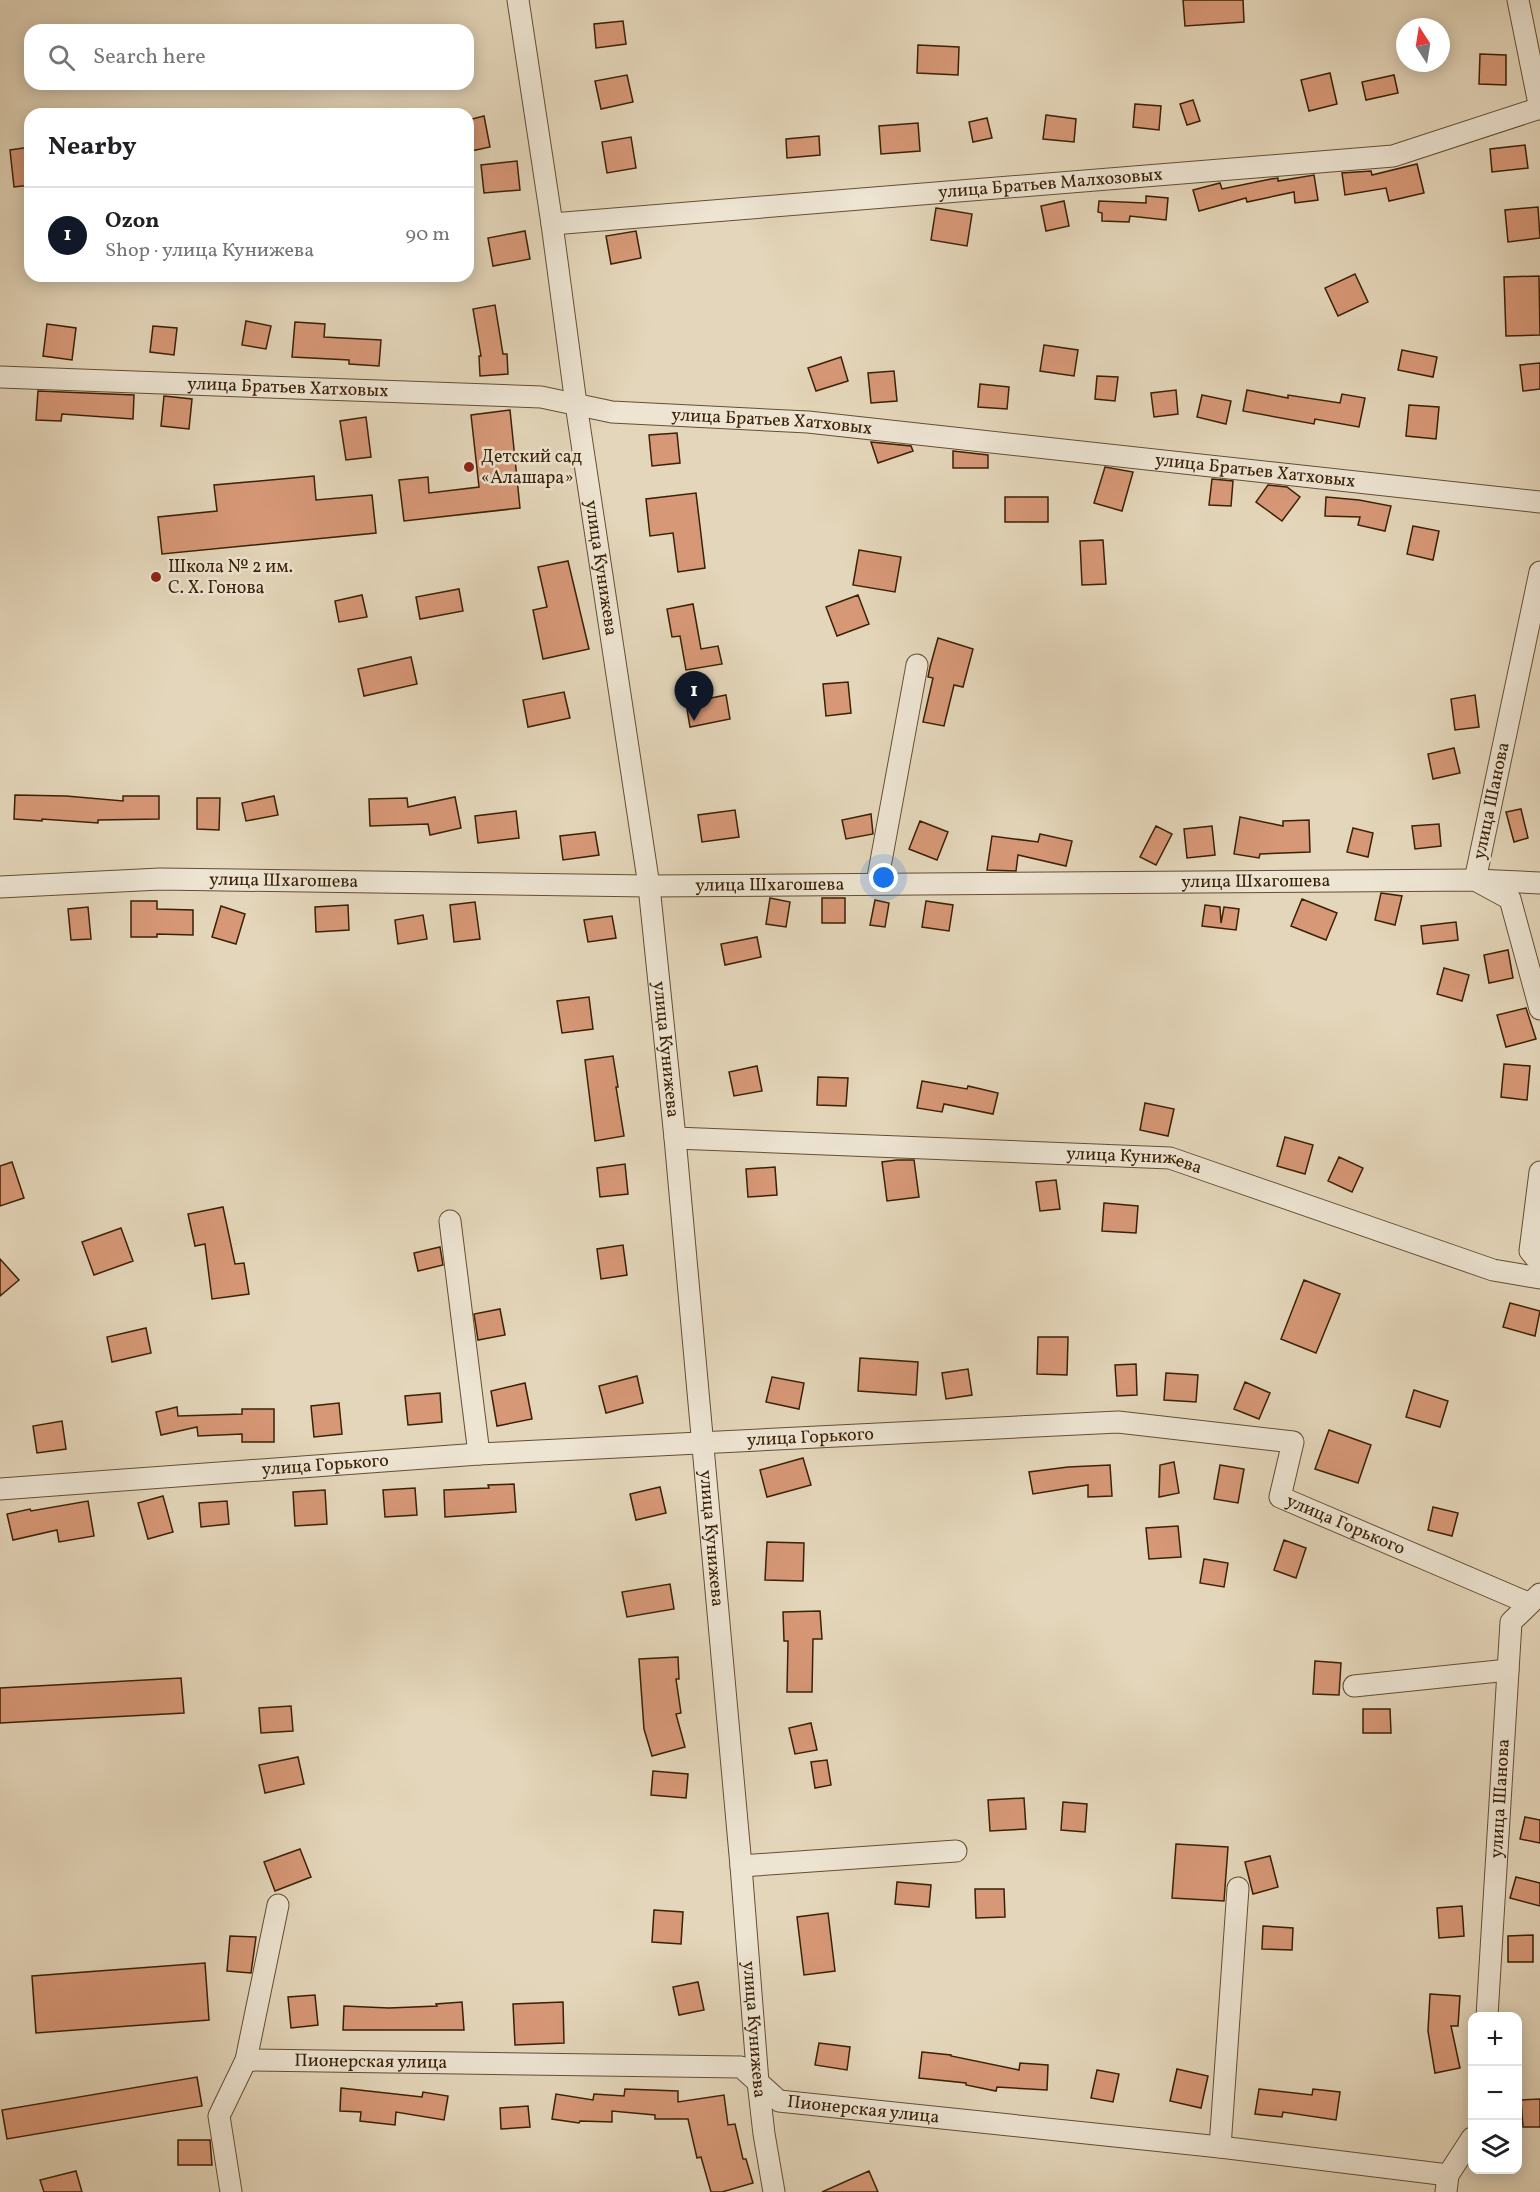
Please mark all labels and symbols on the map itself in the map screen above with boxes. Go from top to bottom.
north arrow [1396,18,1450,72]
street label: улица Братьев Малхозовых [937,162,1164,205]
street label: улица Братьев Хатховых [187,371,389,404]
street label: улица Братьев Хатховых [671,403,874,441]
place label: Детский сад «Алашара» [481,445,582,491]
street label: улица Братьев Хатховых [1154,447,1357,494]
marker: Детский сад «Алашара» [462,460,476,474]
street label: улица Кунижева [578,498,623,638]
place label: Школа № 2 им. С. Х. Гонова [168,555,293,601]
marker: Школа № 2 им. С. Х. Гонова [149,570,163,584]
pin: 1 [674,672,714,721]
street label: улица Шанова [1467,740,1517,862]
your location [869,863,898,892]
street label: улица Шхагошева [209,867,359,894]
street label: улица Шхагошева [1181,869,1330,895]
street label: улица Шхагошева [695,872,844,898]
street label: улица Кунижева [646,980,685,1119]
street label: улица Кунижева [1066,1141,1205,1181]
street label: улица Горького [746,1422,875,1453]
street label: улица Горького [261,1448,390,1482]
street label: улица Кунижева [693,1469,730,1608]
street label: улица Горького [1282,1488,1409,1562]
street label: улица Шанова [1484,1738,1516,1859]
street label: улица Кунижева [736,1960,772,2099]
street label: Пионерская улица [294,2048,448,2075]
street label: Пионерская улица [786,2089,941,2130]

